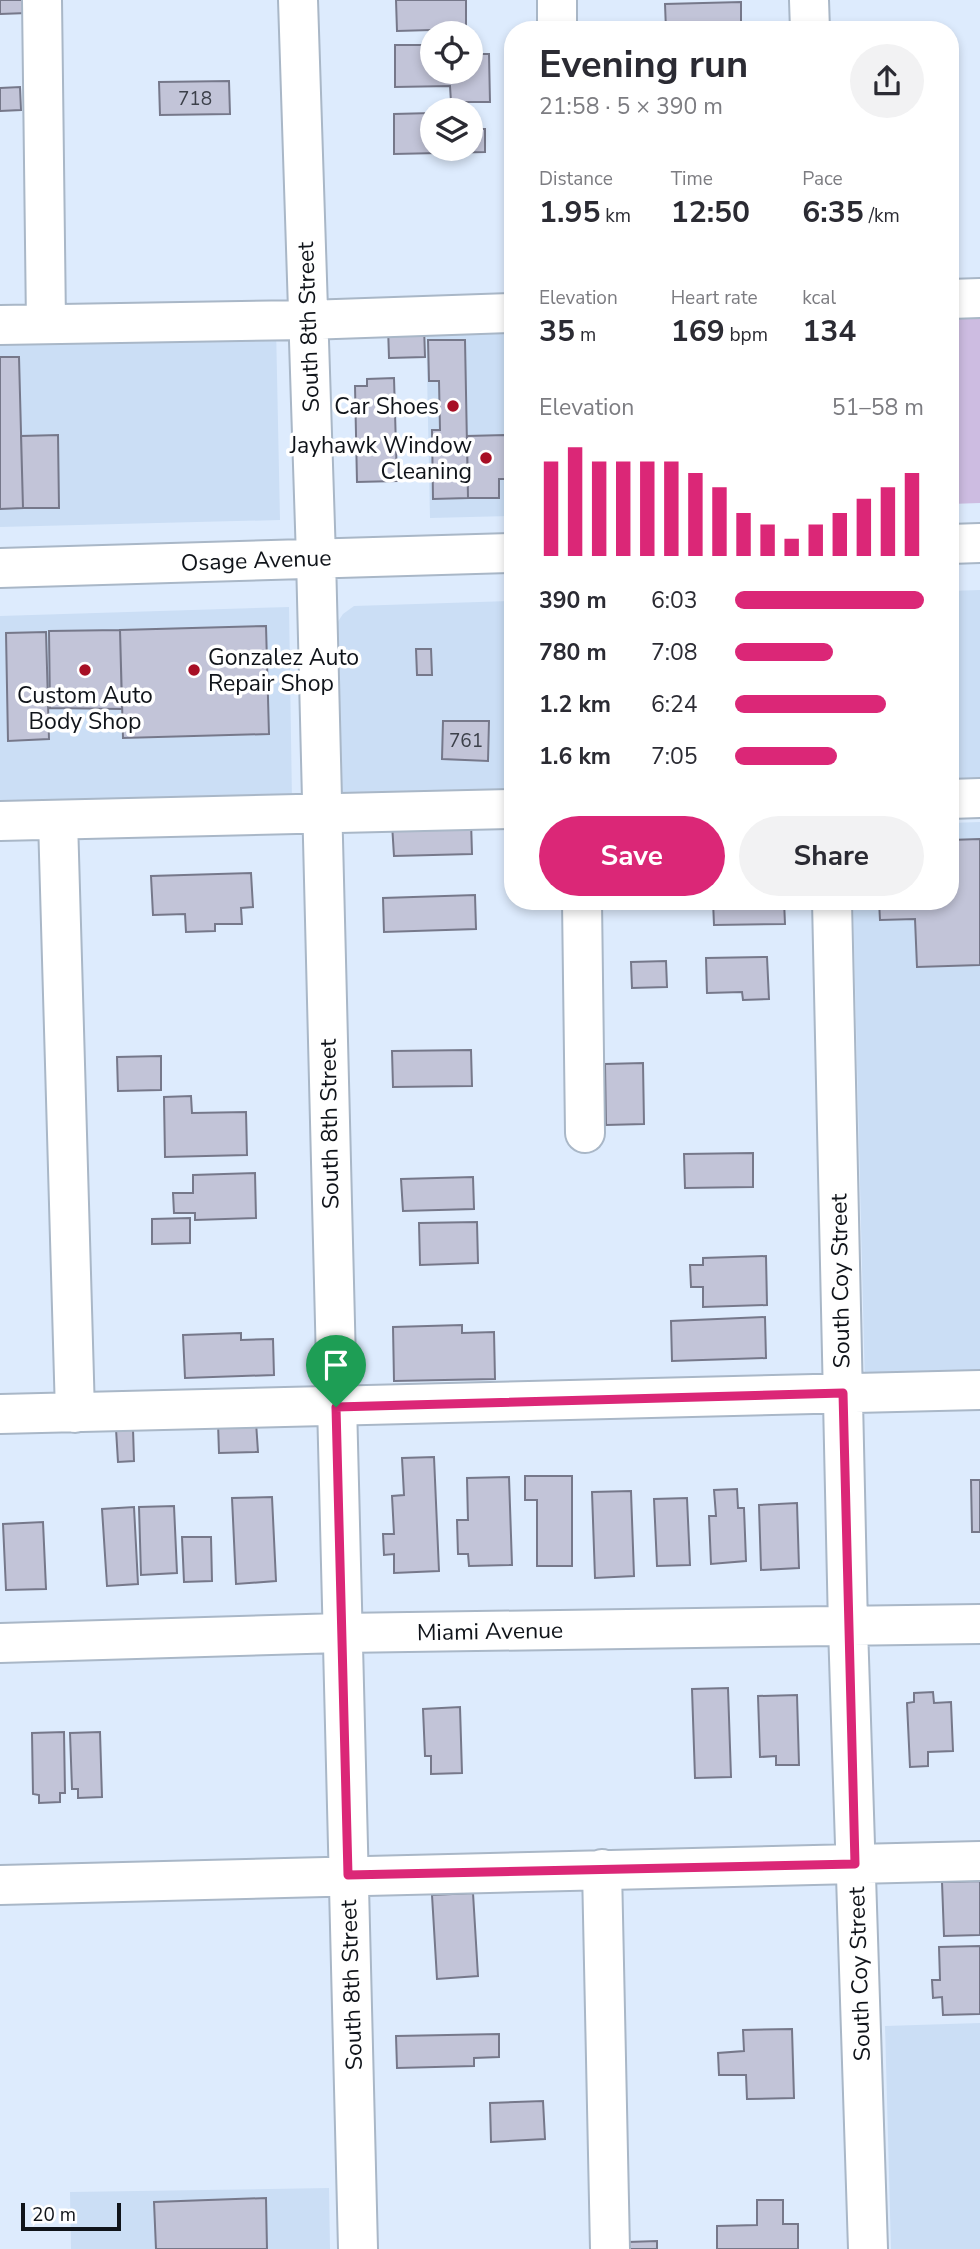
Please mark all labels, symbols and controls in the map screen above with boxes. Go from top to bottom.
map controls [420,21,483,161]
button: locate [420,21,483,84]
text: Evening run [539,39,748,90]
button: share [850,44,924,118]
house number: 718 [178,86,212,112]
text: 21:58 · 5 × 390 m [539,91,723,122]
button: layers [420,98,483,161]
text: Distance [539,166,613,192]
text: Time [671,166,713,192]
text: Pace [802,166,843,192]
text: 1.95 [539,192,600,233]
text: 12:50 [671,192,750,233]
text: 6:35 [802,192,864,233]
text: km [600,203,631,229]
text: /km [864,203,900,229]
street label: South 8th Street [290,240,327,413]
text: Elevation [539,285,618,311]
text: Heart rate [671,285,758,311]
text: kcal [802,285,836,311]
text: 35 [539,311,575,352]
text: 169 [671,311,725,352]
text: 134 [802,311,856,352]
text: m [575,322,596,348]
text: bpm [725,322,768,348]
place label: Car Shoes [334,391,439,422]
text: Elevation [539,392,634,423]
text: 51–58 m [832,392,924,423]
marker: Car Shoes [445,398,461,414]
place label: Jayhawk Window Cleaning [289,430,472,487]
marker: Jayhawk Window Cleaning [478,450,494,466]
street label: Osage Avenue [180,542,332,579]
text: 390 m [539,585,607,616]
text: 6:03 [651,585,698,616]
text: 780 m [539,637,607,668]
text: 7:08 [651,637,698,668]
place label: Gonzalez Auto Repair Shop [208,642,359,699]
marker: Custom Auto Body Shop [77,662,93,678]
marker: Gonzalez Auto Repair Shop [186,662,202,678]
place label: Custom Auto Body Shop [17,680,153,737]
text: 1.2 km [539,689,611,720]
text: 6:24 [651,689,698,720]
house number: 761 [449,728,483,754]
text: 1.6 km [539,741,611,772]
text: 7:05 [651,741,698,772]
button: Save [539,816,725,896]
button: Share [739,816,924,896]
street label: South 8th Street [312,1038,346,1209]
street label: South Coy Street [823,1192,858,1369]
pin [306,1335,366,1407]
icon: arrive [317,1346,355,1384]
street label: Miami Avenue [417,1615,563,1648]
street label: South Coy Street [841,1885,878,2062]
street label: South 8th Street [333,1898,370,2071]
scale bar [21,2200,121,2232]
text: 20 m [32,2202,76,2228]

